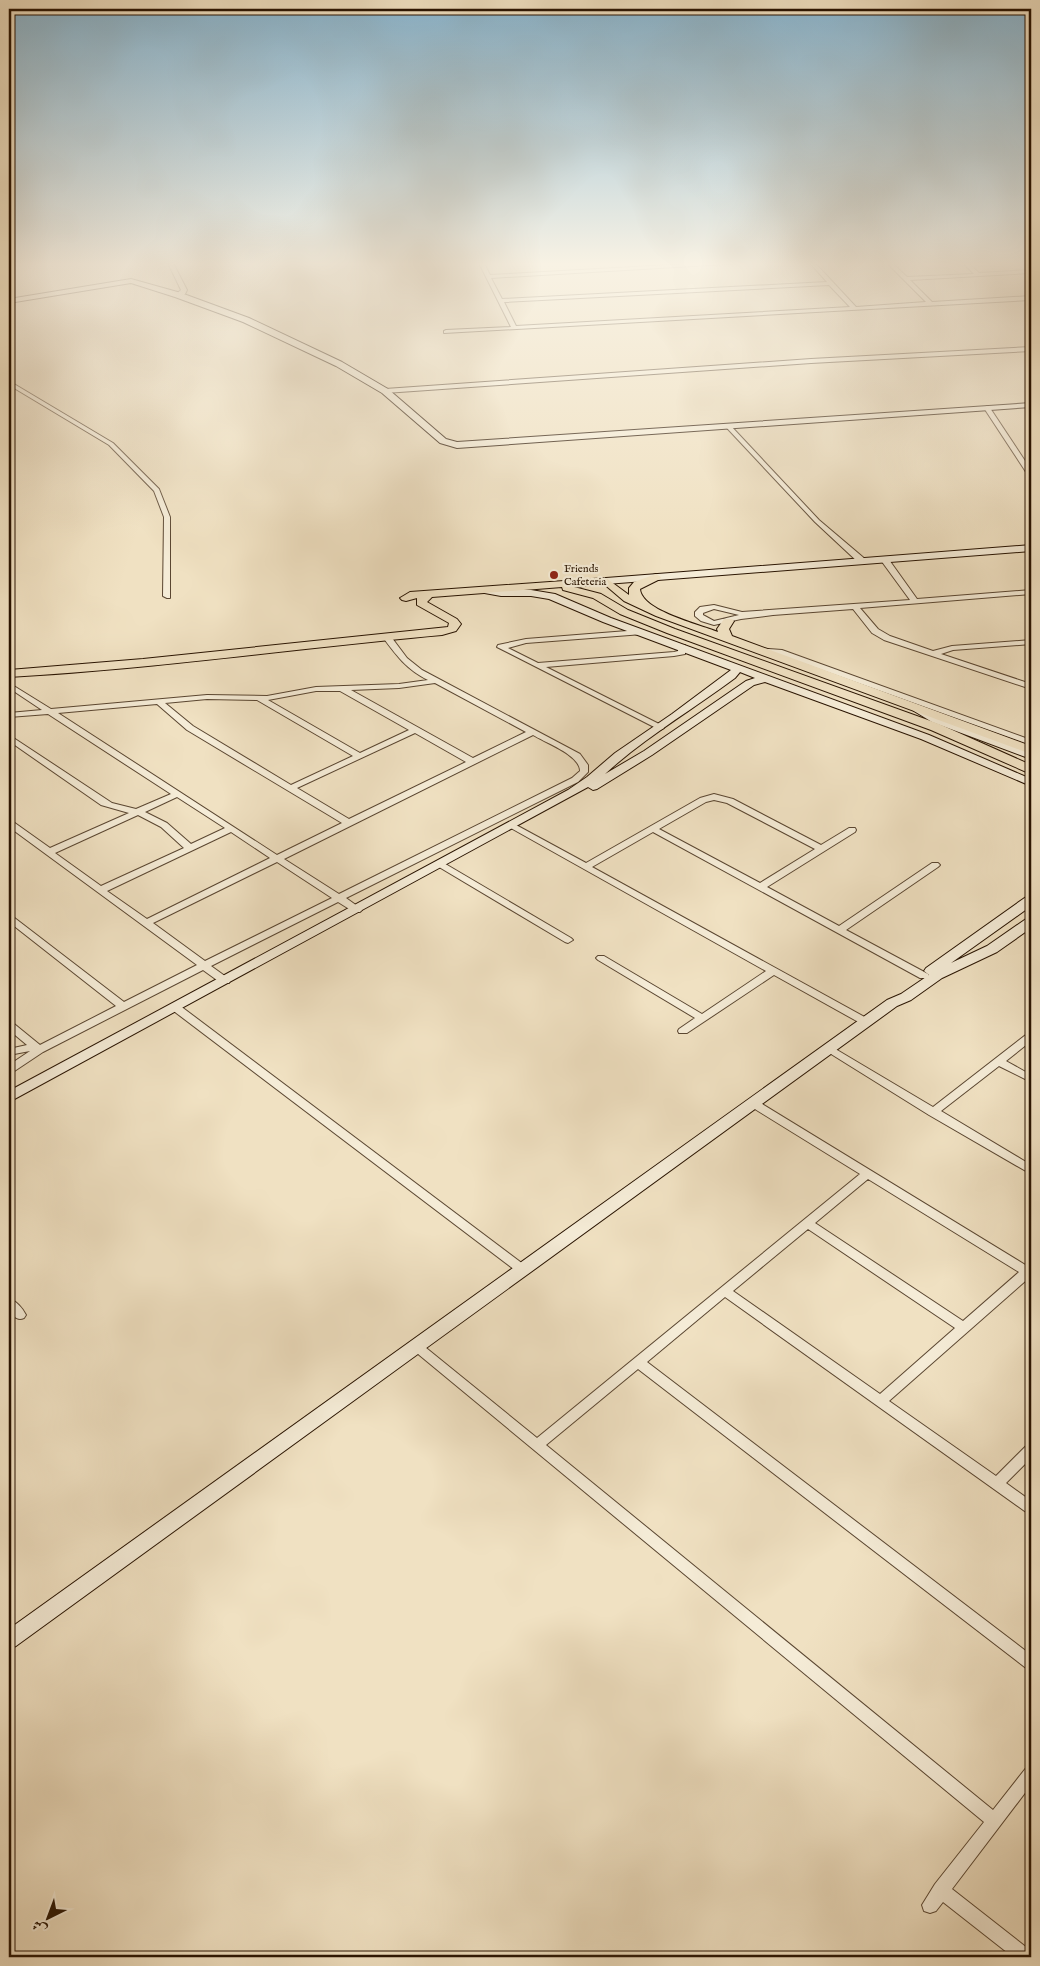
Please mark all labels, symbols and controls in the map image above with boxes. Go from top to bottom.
place label: Friends Cafeteria [564,562,606,589]
marker: Friends Cafeteria [548,569,560,581]
north arrow [22,1894,72,1944]
text: ش [29,1916,51,1938]

